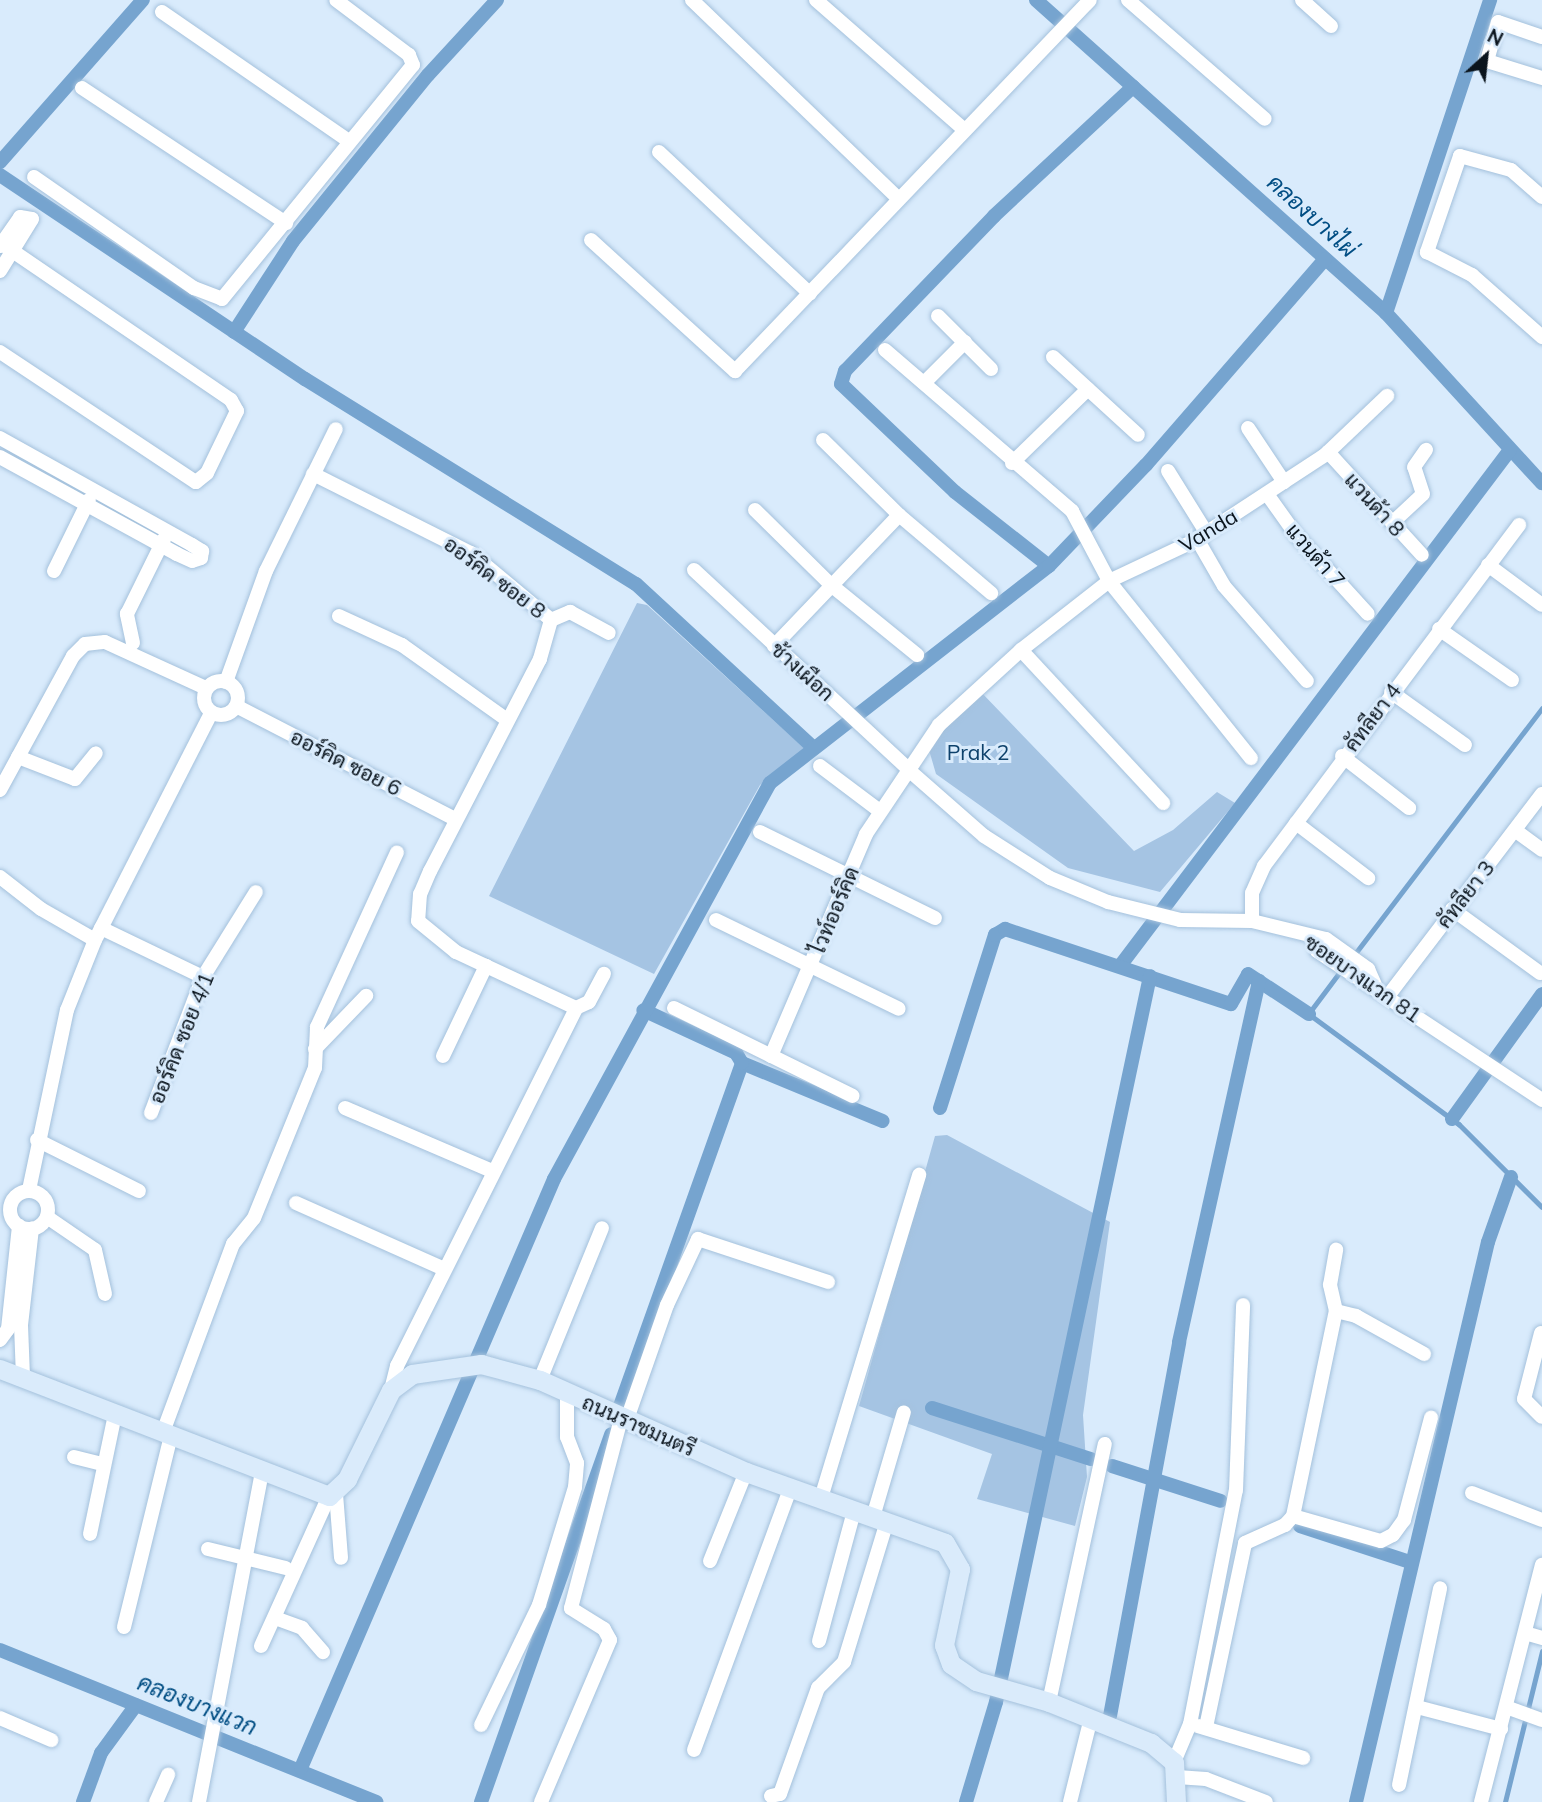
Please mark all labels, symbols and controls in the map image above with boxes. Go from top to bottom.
north arrow [1451,21,1521,91]
text: N [1484,23,1507,51]
water label: คลองบางไผ่ [1262,169,1362,263]
street label: แวนด้า 8 [1340,467,1410,541]
street label: Vanda [1174,503,1242,557]
street label: แวนด้า 7 [1281,518,1351,592]
street label: ออร์คิด ซอย 8 [439,531,551,623]
street label: ช้างเผือก [766,636,840,706]
street label: คัทลียา 4 [1338,678,1406,756]
street label: ออร์คิด ซอย 6 [286,723,406,801]
park label: Prak 2 [947,739,1009,765]
street label: คัทลียา 3 [1431,855,1499,933]
street label: ไวท์ออร์คิด [804,862,864,958]
street label: ซอยบางแวก 81 [1300,929,1426,1027]
street label: ออร์คิด ซอย 4/1 [143,969,219,1107]
street label: ถนนราชมนตรี [579,1389,699,1461]
water label: คลองบางแวก [133,1669,261,1741]

